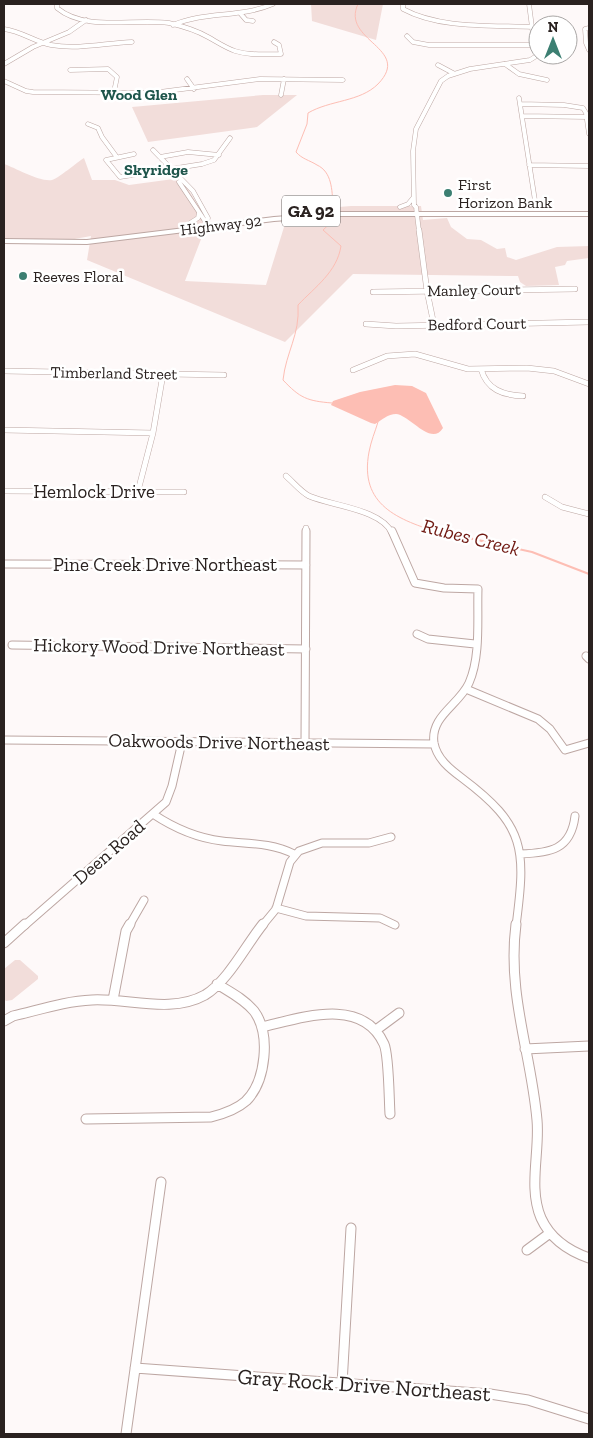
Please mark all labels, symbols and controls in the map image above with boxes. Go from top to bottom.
north arrow [528,15,578,65]
text: N [548,19,559,36]
district label: Wood Glen [101,85,178,104]
district label: Skyridge [124,160,188,179]
place label: First Horizon Bank [458,175,553,212]
marker: First Horizon Bank [442,187,454,199]
road number: GA 92 [282,196,340,227]
street label: Highway 92 [179,211,263,239]
place label: Reeves Floral [33,267,124,286]
marker: Reeves Floral [17,270,29,282]
street label: Manley Court [427,280,521,300]
street label: Bedford Court [428,314,526,334]
street label: Timberland Street [51,362,178,384]
street label: Hemlock Drive [33,480,155,503]
water label: Rubes Creek [420,513,522,561]
street label: Pine Creek Drive Northeast [53,553,277,576]
street label: Hickory Wood Drive Northeast [33,633,285,661]
street label: Oakwoods Drive Northeast [108,729,330,755]
street label: Deen Road [69,814,150,889]
street label: Gray Rock Drive Northeast [236,1363,492,1407]

